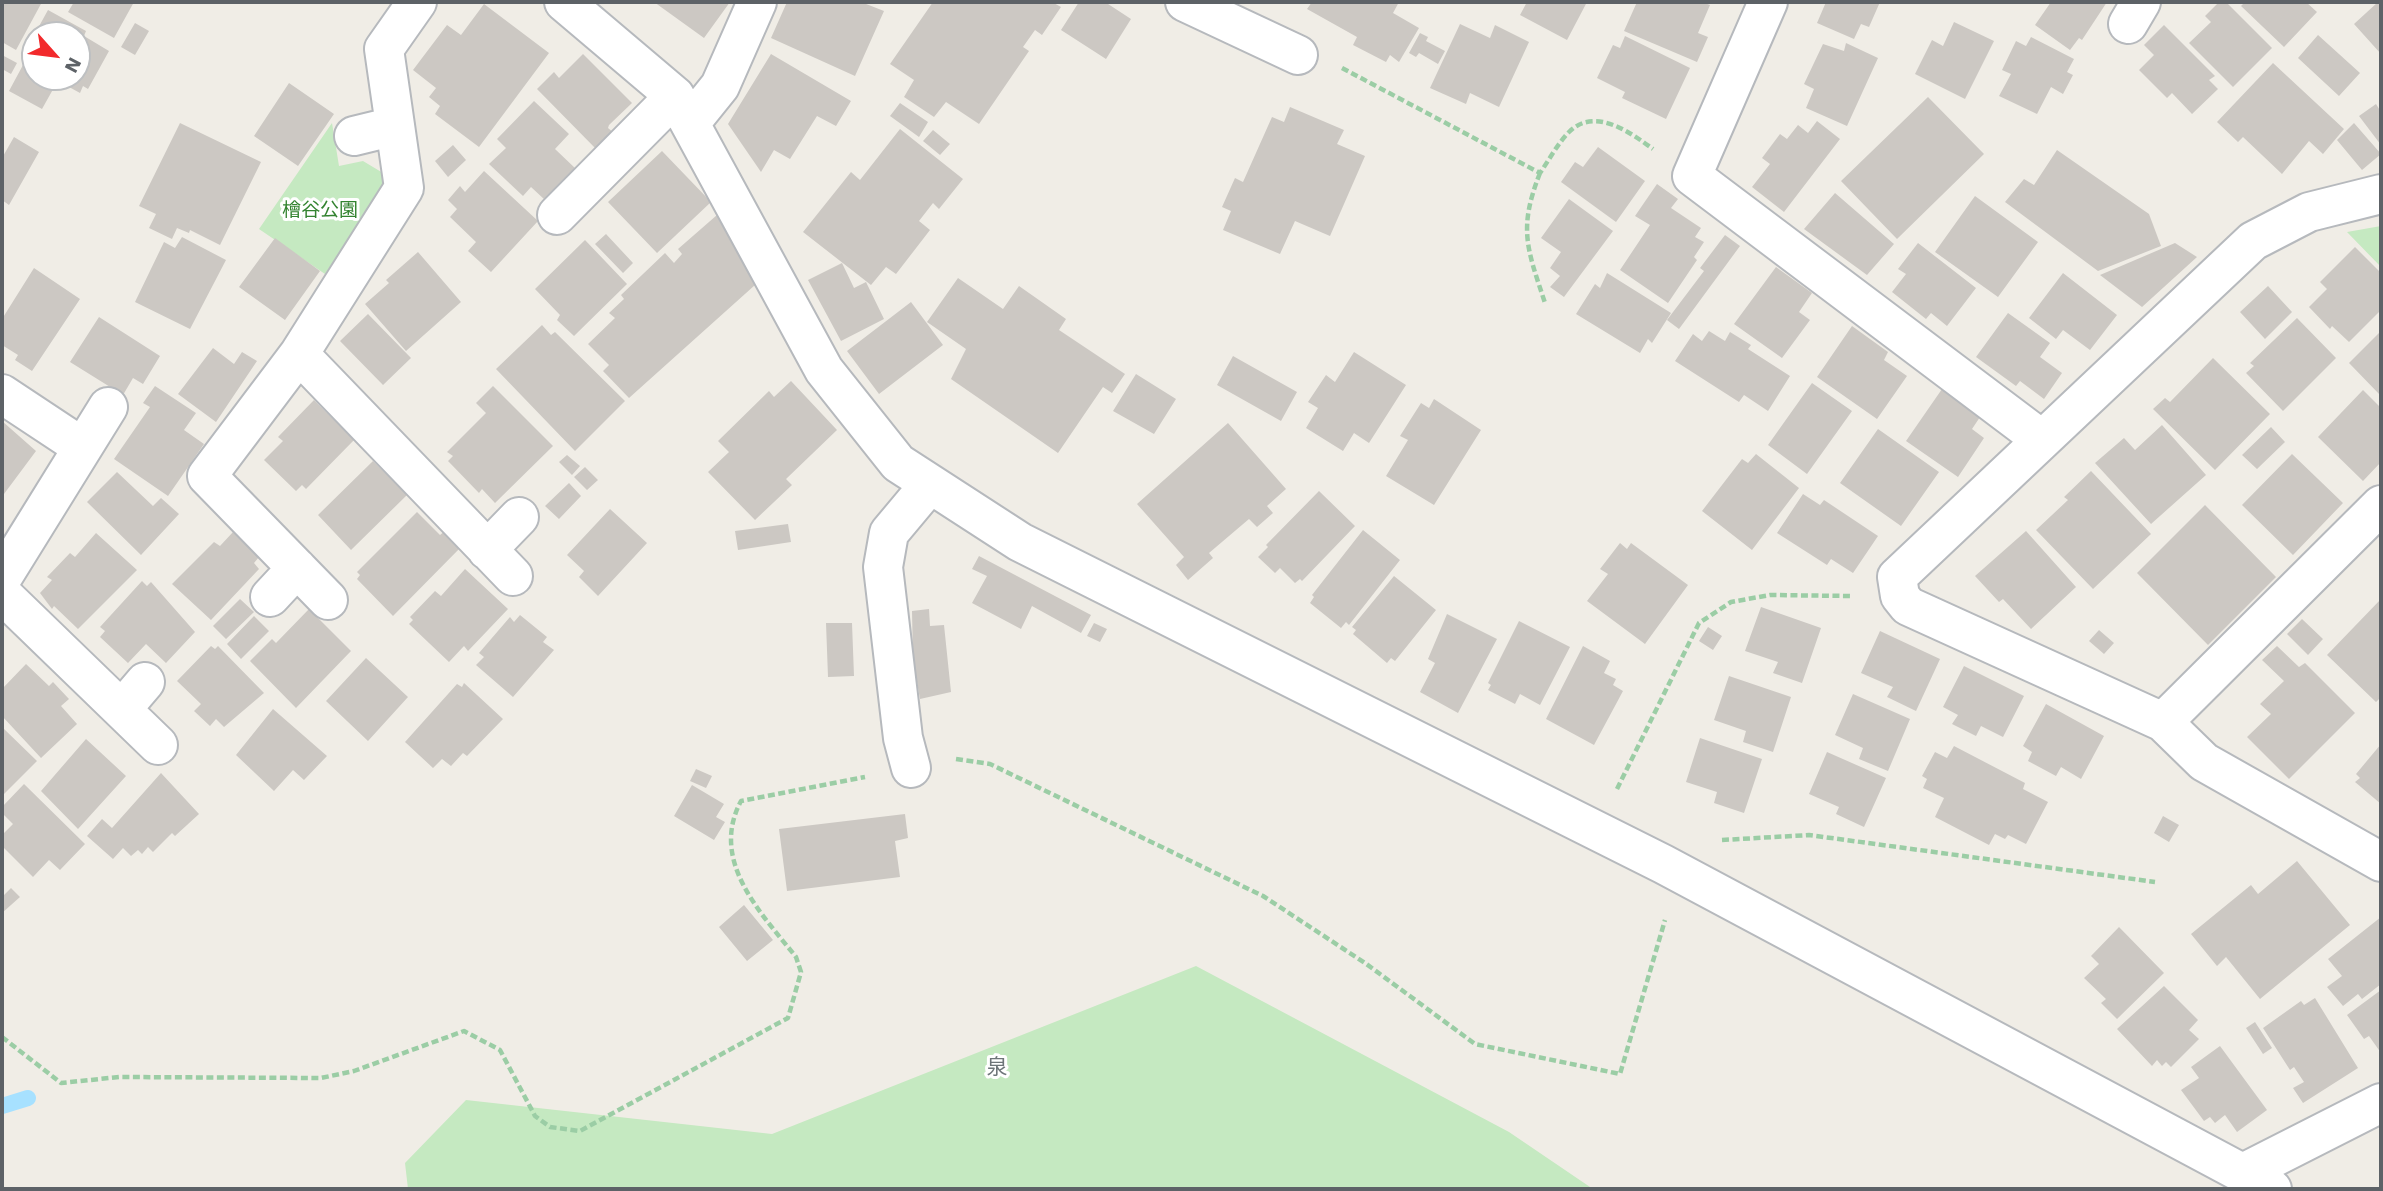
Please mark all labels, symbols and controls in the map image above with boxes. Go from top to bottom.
north arrow [21,21,91,91]
text: N [60,54,87,77]
park label: 檜谷公園 [282,199,358,221]
district label: 泉 [987,1055,1007,1081]

